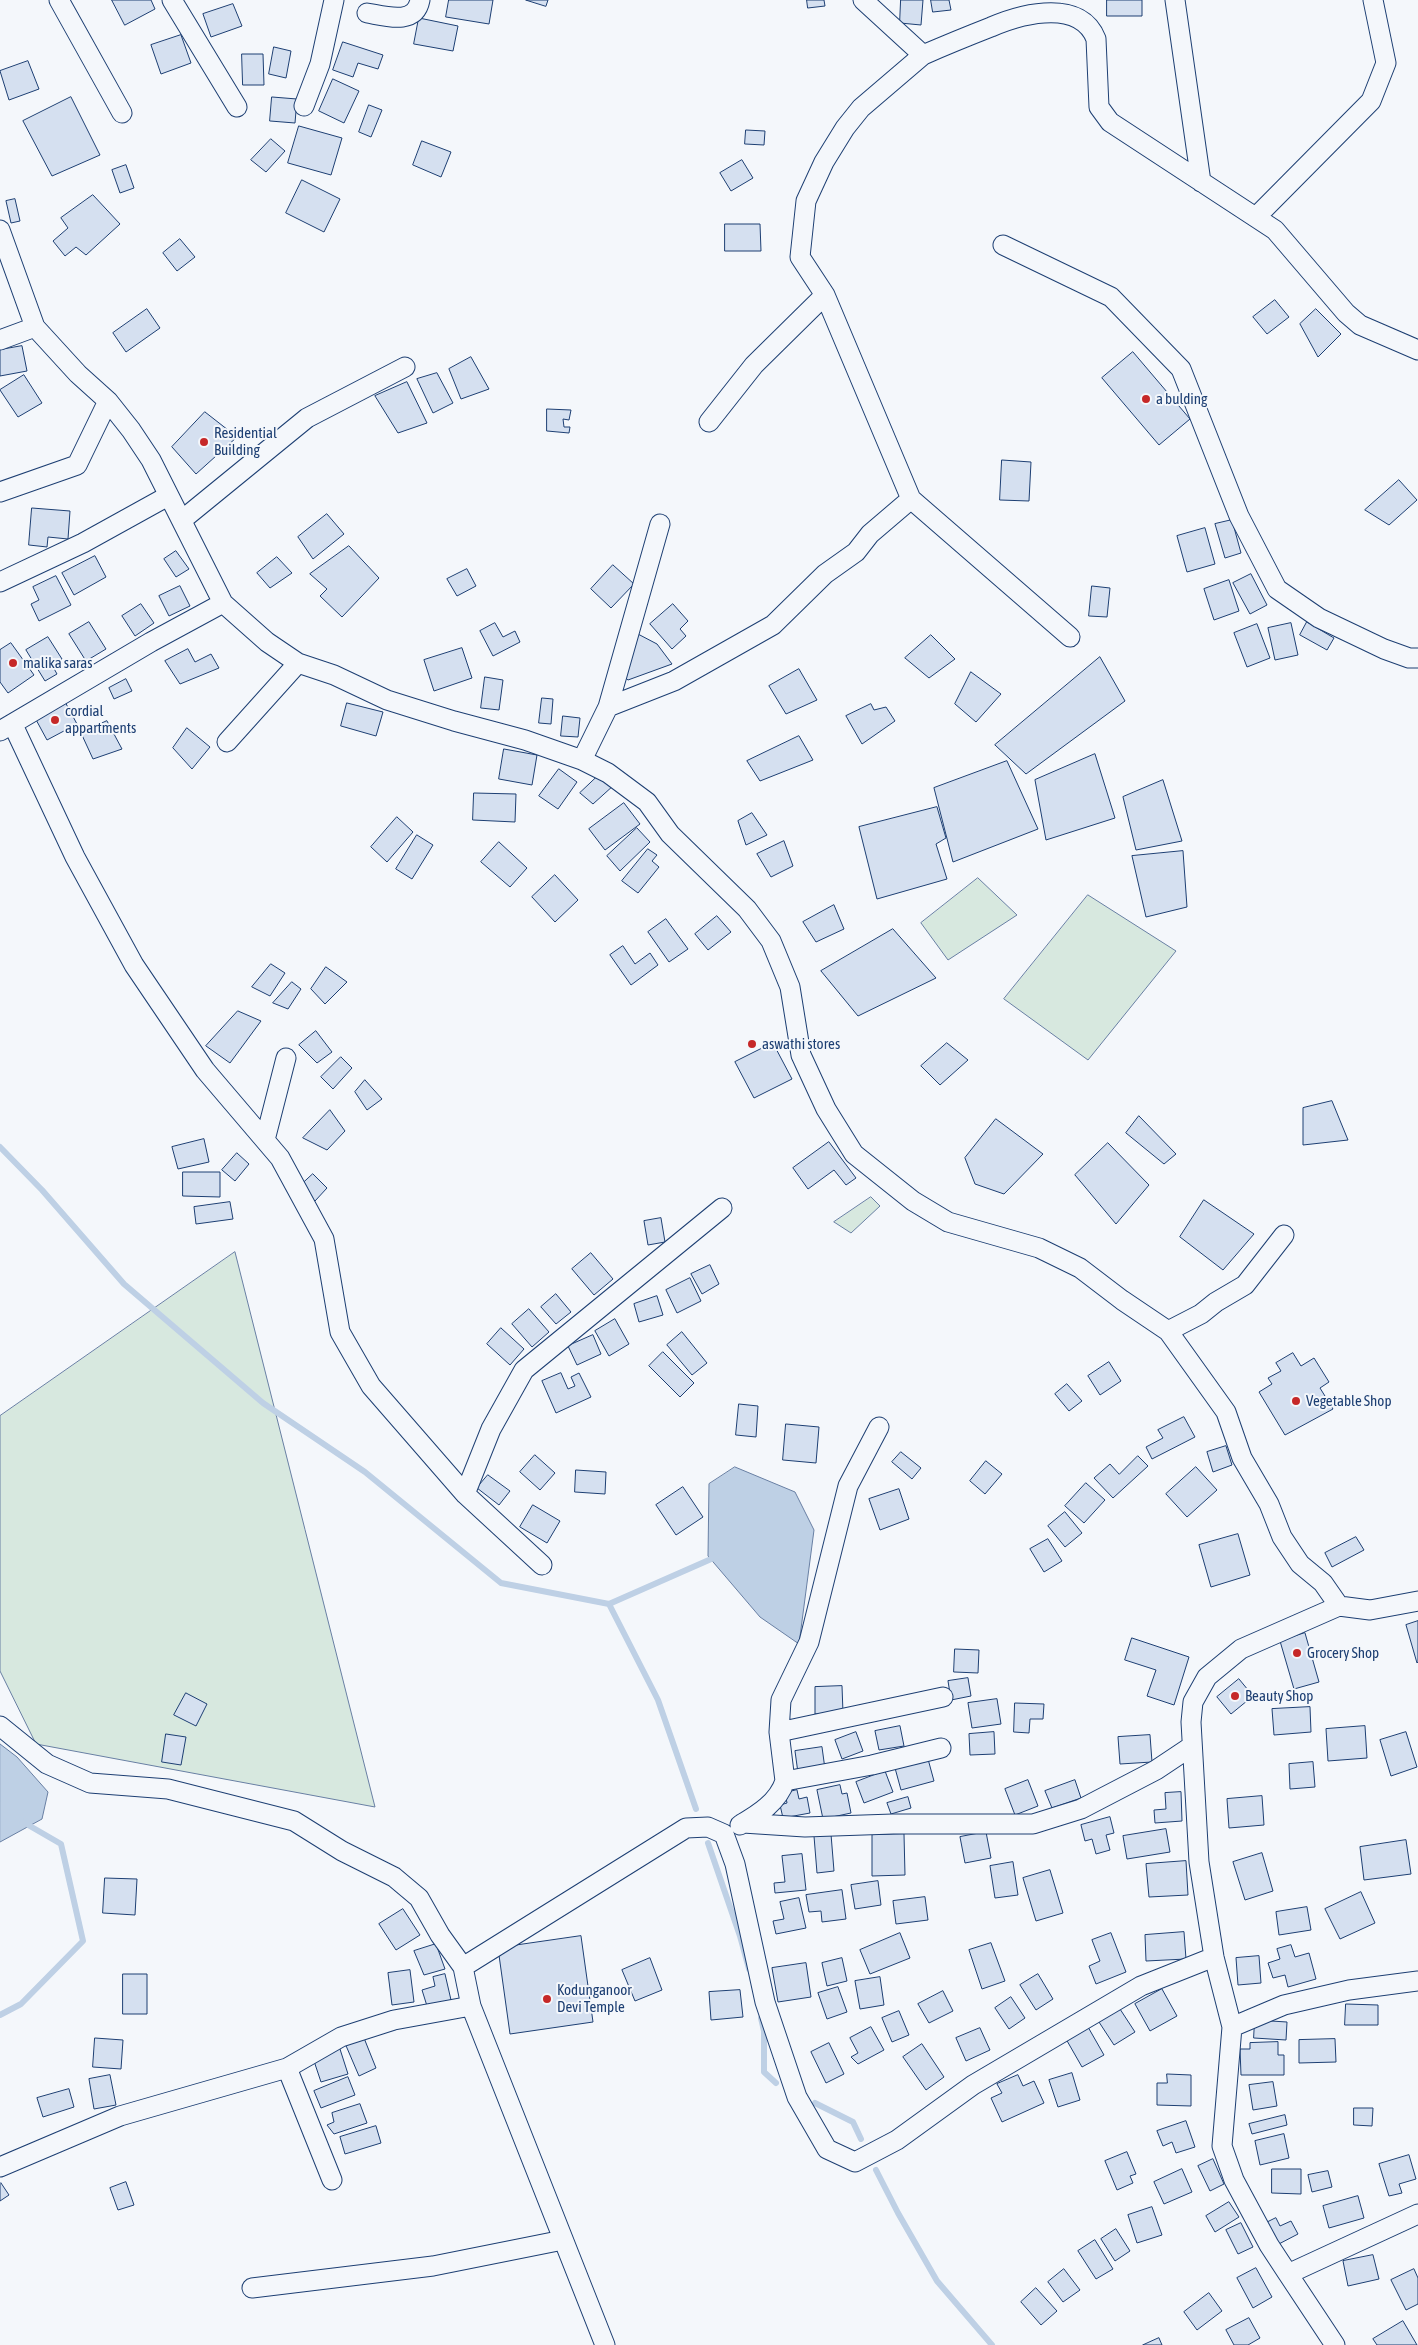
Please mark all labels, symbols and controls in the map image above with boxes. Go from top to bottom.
place label: a bulding [1156,390,1207,408]
marker: a bulding [1140,393,1152,405]
place label: Residential Building [214,424,277,459]
marker: Residential Building [198,436,210,448]
place label: malika saras [23,654,92,672]
marker: malika saras [7,657,19,669]
place label: cordial appartments [65,702,136,737]
marker: cordial appartments [49,714,61,726]
place label: aswathi stores [762,1035,840,1053]
marker: aswathi stores [746,1038,758,1050]
place label: Vegetable Shop [1306,1392,1391,1410]
marker: Vegetable Shop [1290,1395,1302,1407]
place label: Grocery Shop [1307,1644,1379,1662]
marker: Grocery Shop [1291,1647,1303,1659]
place label: Beauty Shop [1245,1687,1313,1705]
marker: Beauty Shop [1229,1690,1241,1702]
place label: Kodunganoor Devi Temple [557,1981,632,2016]
marker: Kodunganoor Devi Temple [541,1993,553,2005]

